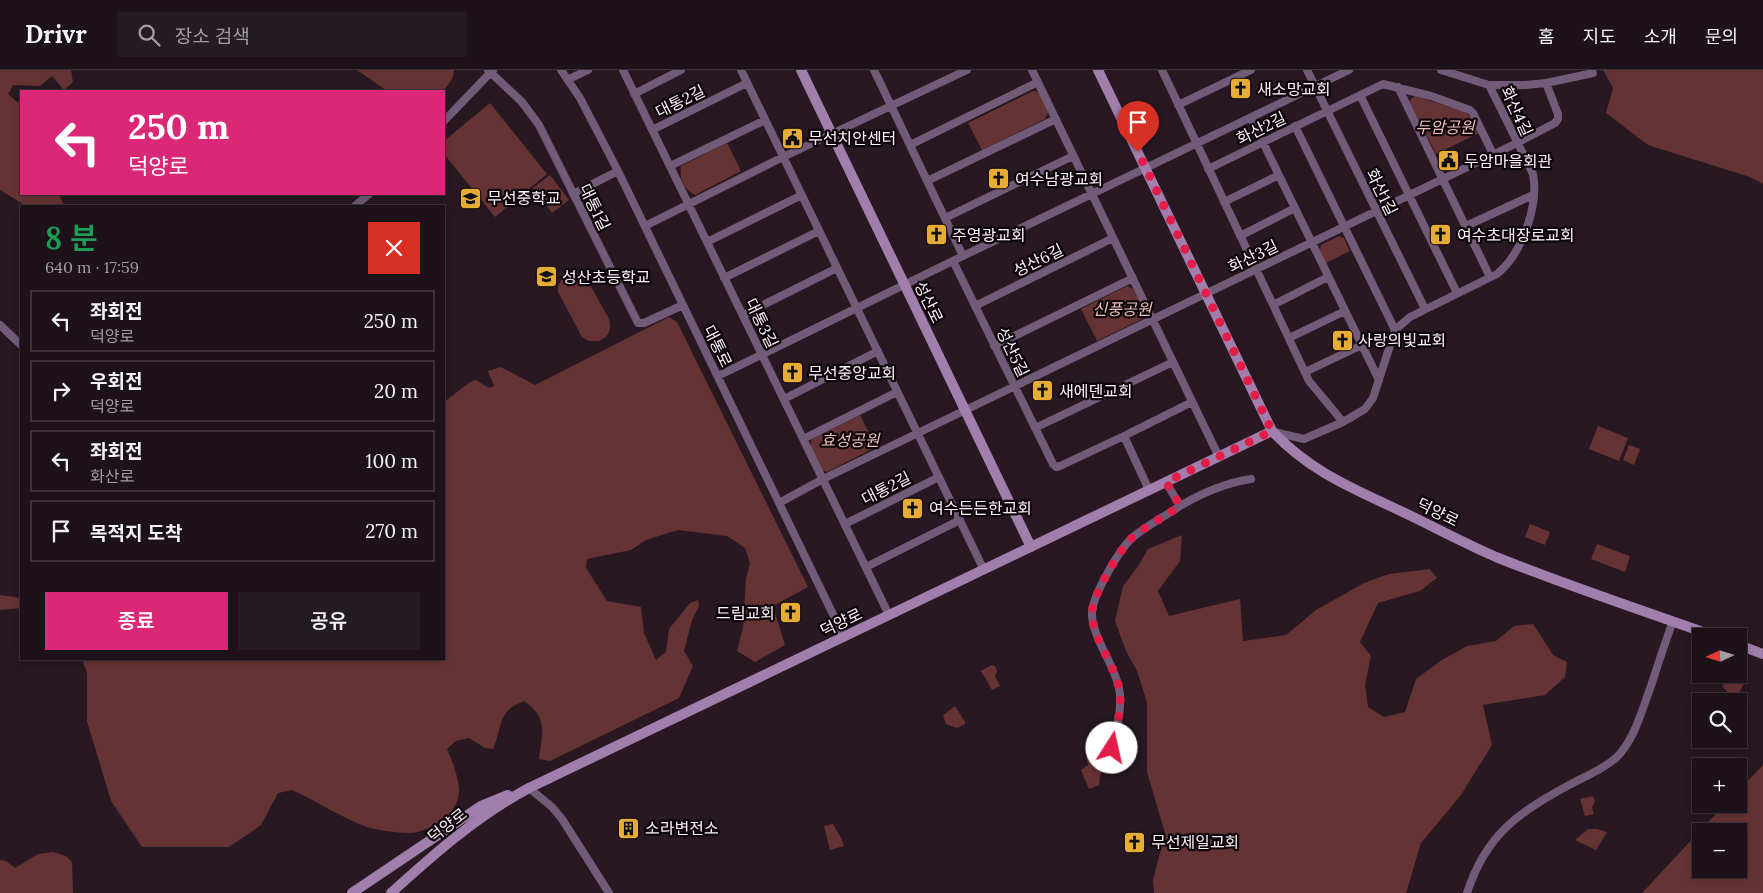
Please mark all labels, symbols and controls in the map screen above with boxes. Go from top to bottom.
search box [117,12,467,57]
text: Drivr [25,19,87,50]
icon: search [135,21,163,49]
text: 장소 검색 [175,24,250,48]
text: 홈 [1538,25,1555,48]
text: 지도 [1583,25,1616,48]
text: 소개 [1644,25,1677,48]
text: 문의 [1705,25,1738,48]
church icon: 새소망교회 [1229,77,1253,101]
place label: 새소망교회 [1257,79,1331,99]
street label: 대통2길 [652,80,708,122]
street label: 화산4길 [1497,83,1537,139]
pin [1117,101,1159,152]
text: 250 m [128,104,229,149]
street label: 화산2길 [1233,107,1289,149]
icon: arrive [1124,108,1152,136]
icon: left [45,110,110,175]
park label: 두암공원 [1416,117,1476,137]
public building icon: 무선치안센터 [780,126,804,150]
place label: 무선치안센터 [808,128,896,148]
public building icon: 두암마을회관 [1436,149,1460,173]
place label: 두암마을회관 [1464,151,1553,171]
text: 덕양로 [128,152,189,180]
street label: 화산1길 [1362,165,1402,219]
church icon: 여수남광교회 [987,167,1011,191]
place label: 여수남광교회 [1015,169,1103,189]
street label: 대통1길 [575,180,615,234]
school or university icon: 무선중학교 [459,186,483,210]
place label: 무선중학교 [487,188,561,208]
text: 8 분 [45,219,98,257]
button: close [368,222,420,274]
church icon: 주영광교회 [924,223,948,247]
church icon: 여수초대장로교회 [1429,223,1453,247]
place label: 주영광교회 [952,225,1026,245]
place label: 여수초대장로교회 [1457,225,1575,245]
street label: 화산3길 [1225,235,1281,277]
street label: 성산6길 [1010,239,1066,281]
text: 640 m · 17:59 [45,257,139,277]
school or university icon: 성산초등학교 [534,265,558,289]
place label: 성산초등학교 [562,267,650,287]
street label: 성산로 [910,278,948,326]
street label: 대통3길 [741,295,783,351]
text: 좌회전 [90,299,142,323]
park label: 신풍공원 [1093,299,1153,319]
icon: left [47,307,75,335]
text: 250 m [364,309,418,333]
street label: 대통로 [699,322,737,370]
street label: 성산5길 [992,324,1034,380]
text: 덕양로 [90,326,134,346]
church icon: 사랑의빛교회 [1330,328,1354,352]
place label: 사랑의빛교회 [1358,330,1446,350]
church icon: 무선중앙교회 [780,361,804,385]
place label: 무선중앙교회 [808,363,896,383]
text: 우회전 [90,369,142,393]
icon: right [47,377,75,405]
text: 20 m [374,379,418,403]
church icon: 새에덴교회 [1031,379,1055,403]
place label: 새에덴교회 [1059,381,1133,401]
text: 덕양로 [90,396,134,416]
park label: 효성공원 [821,430,881,450]
text: 좌회전 [90,439,142,463]
icon: left [47,447,75,475]
text: 100 m [366,449,418,473]
text: 화산로 [90,466,134,486]
street label: 대통2길 [858,467,914,509]
street label: 덕양로 [1414,493,1462,531]
church icon: 여수든든한교회 [901,496,925,520]
place label: 여수든든한교회 [929,498,1032,518]
icon: arrive [47,517,75,545]
text: 270 m [365,519,418,543]
text: 목적지 도착 [90,521,182,545]
button: 종료 [45,592,228,650]
button: 공유 [238,592,420,650]
church icon: 드림교회 [779,601,803,625]
place label: 드림교회 [716,603,775,623]
street label: 덕양로 [817,603,865,641]
north arrow [1692,628,1748,682]
map controls [1692,628,1747,878]
button: search [1692,693,1747,748]
position arrow [1085,721,1137,773]
button: + [1692,758,1747,813]
street label: 덕양로 [423,803,471,846]
building icon: 소라변전소 [617,816,641,840]
place label: 소라변전소 [645,818,719,838]
button: − [1692,823,1747,878]
church icon: 무선제일교회 [1123,830,1147,854]
place label: 무선제일교회 [1151,832,1239,852]

